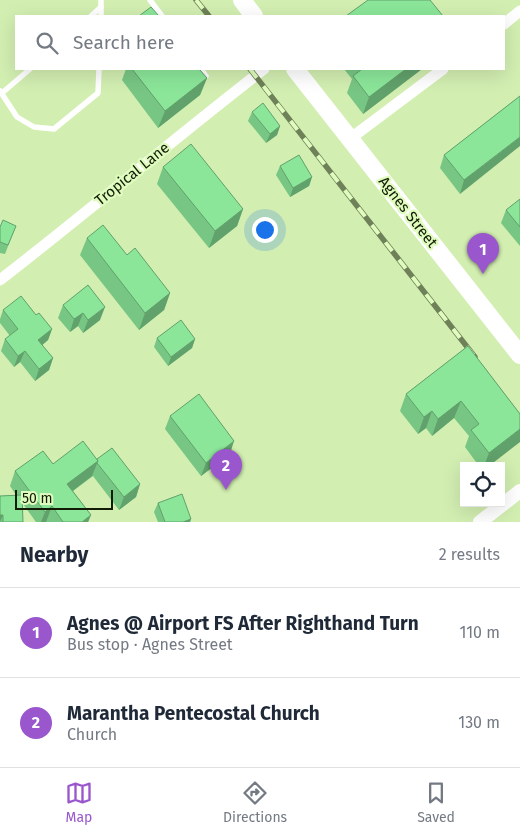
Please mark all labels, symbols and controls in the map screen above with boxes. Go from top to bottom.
search box [15,15,505,70]
icon: search [33,29,61,57]
text: Search here [73,31,174,54]
street label: Tropical Lane [91,139,173,209]
street label: Agnes Street [375,173,442,252]
your location [252,217,278,243]
pin: 1 [467,233,499,274]
pin: 2 [210,449,242,490]
map controls [460,462,505,507]
button: locate [460,462,505,507]
scale bar [15,487,112,510]
text: 50 m [22,490,53,507]
text: Nearby [20,542,88,568]
text: 2 results [439,545,500,564]
text: Agnes @ Airport FS After Righthand Turn [67,612,419,635]
text: 1 [32,623,40,642]
text: 110 m [459,623,500,642]
text: Bus stop · Agnes Street [67,635,233,654]
text: Marantha Pentecostal Church [67,702,320,725]
text: 2 [32,713,40,732]
text: 130 m [458,713,500,732]
text: Church [67,725,117,744]
tab: Map [65,779,93,826]
tab: Directions [223,779,287,826]
tab: Saved [417,779,455,826]

